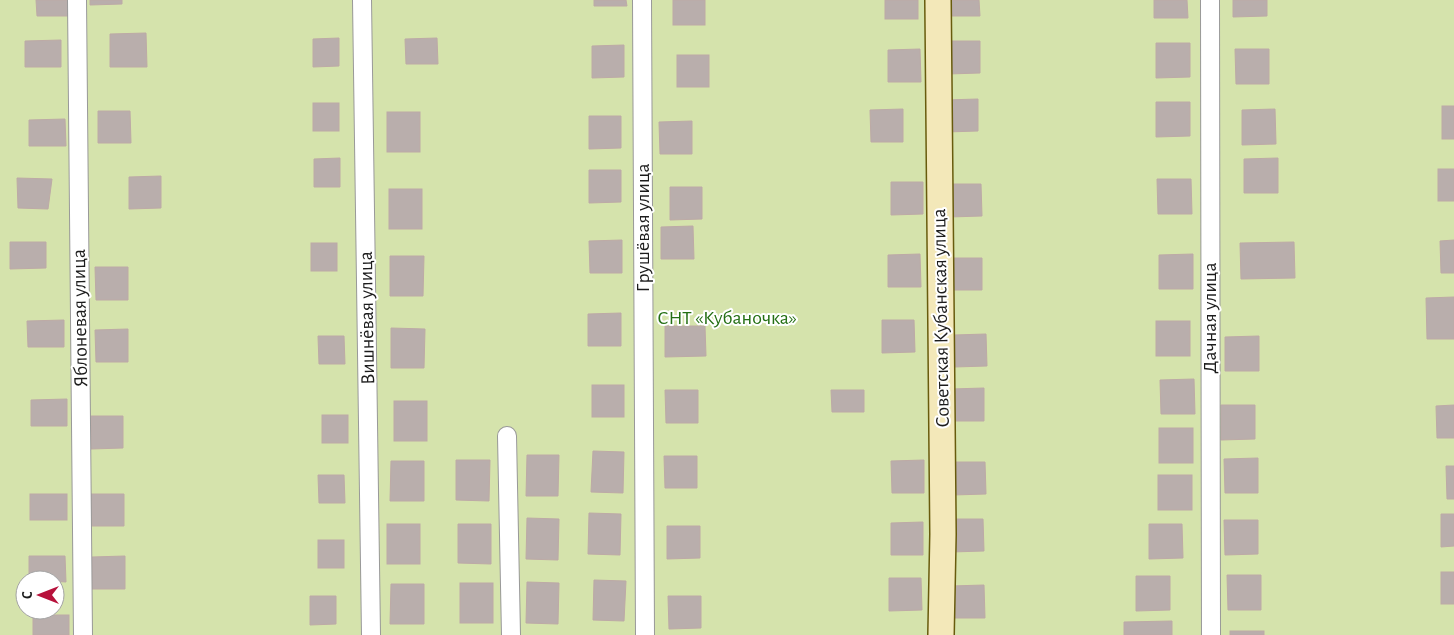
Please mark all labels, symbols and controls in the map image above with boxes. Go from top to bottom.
street label: Грушёвая улица [633,163,653,293]
street label: Советская Кубанская улица [929,208,953,428]
street label: Яблоневая улица [69,249,91,387]
street label: Вишнёвая улица [356,251,378,385]
street label: Дачная улица [1200,262,1220,374]
park label: СНТ «Кубаночка» [657,308,797,328]
north arrow [15,570,65,620]
text: С [21,591,35,599]

